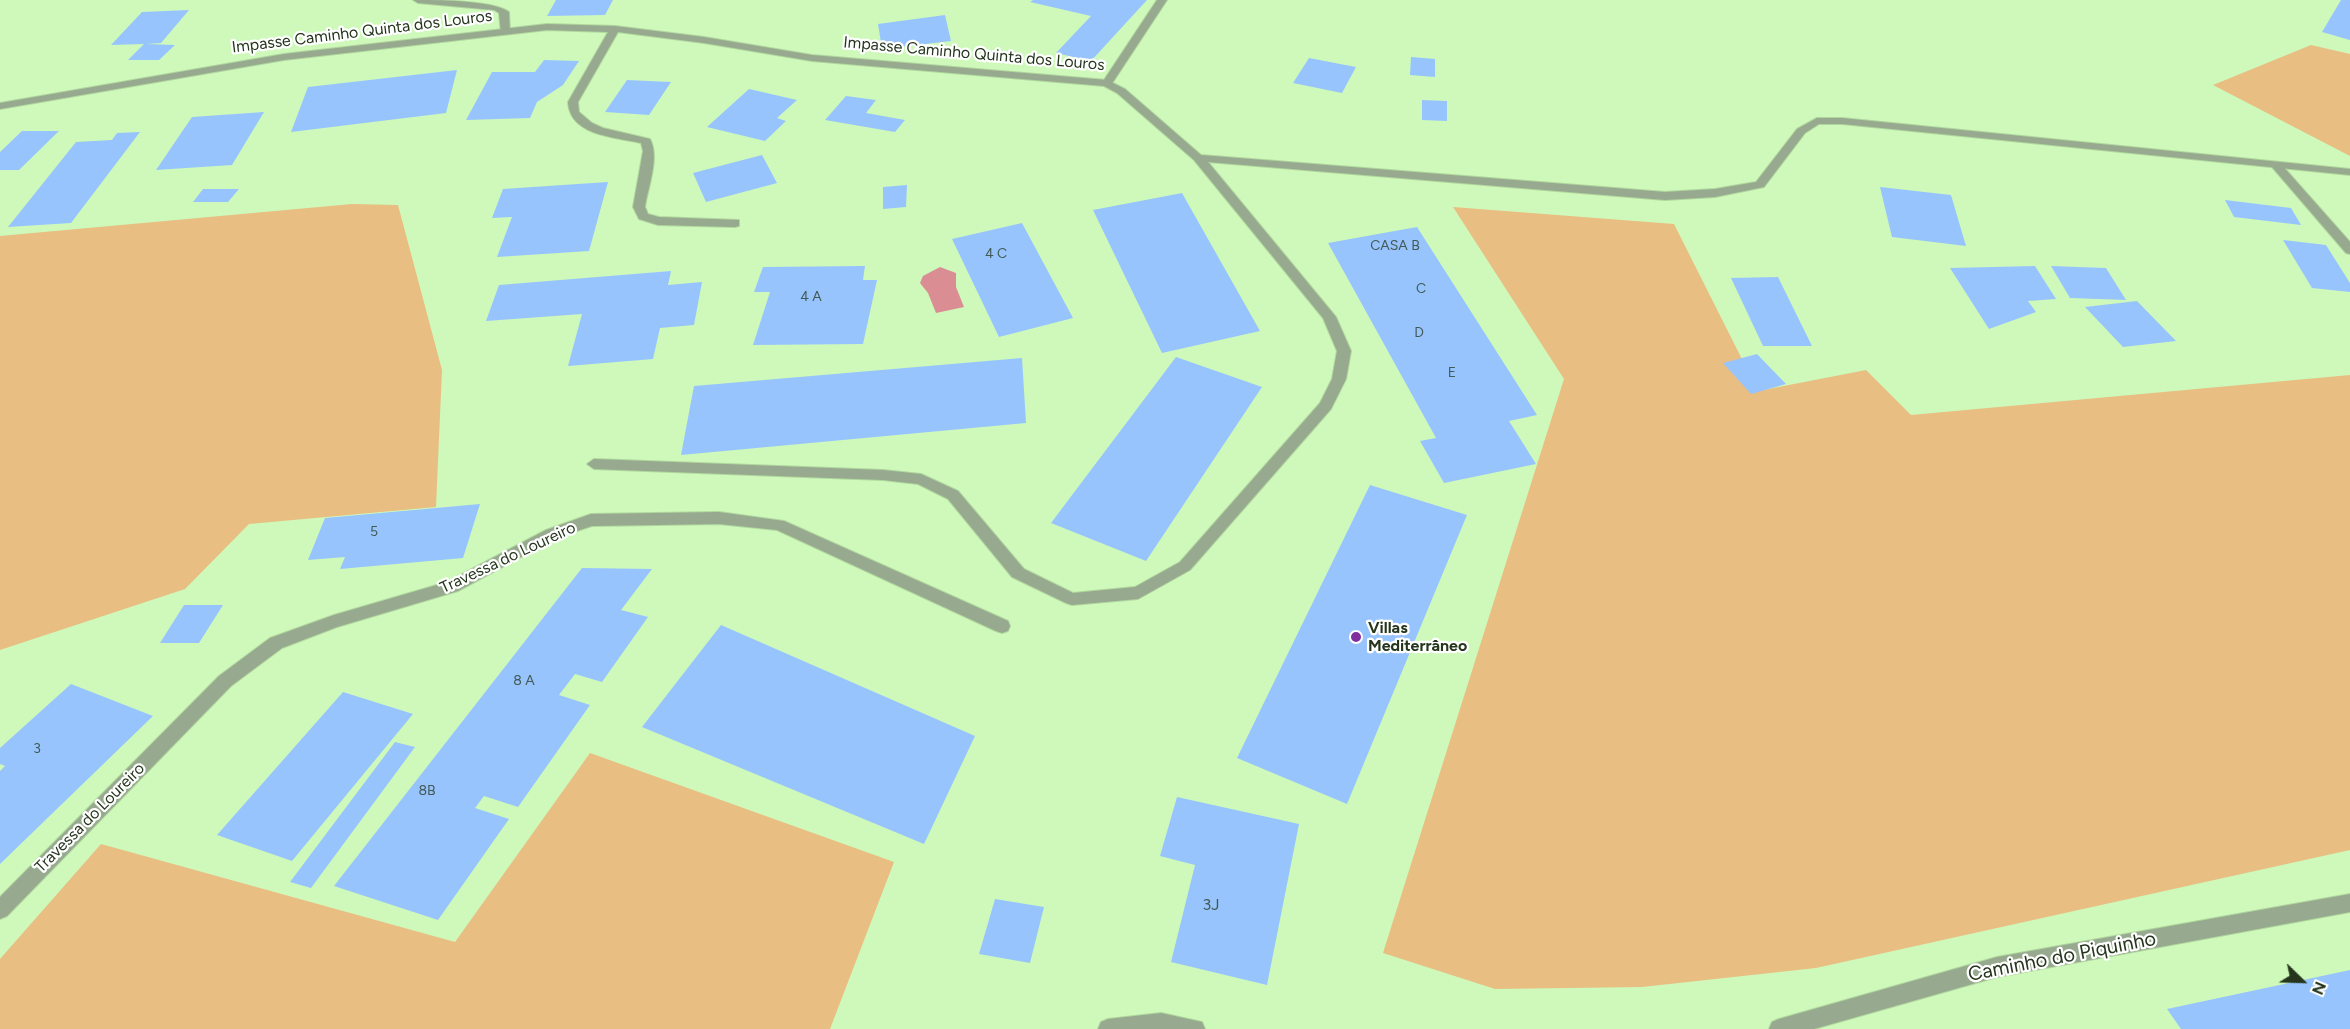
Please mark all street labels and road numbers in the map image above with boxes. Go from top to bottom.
street label: Impasse Caminho Quinta dos Louros [231,6,493,58]
street label: Impasse Caminho Quinta dos Louros [843,33,1105,75]
street label: Travessa do Loureiro [437,518,579,598]
street label: Travessa do Loureiro [31,759,149,877]
street label: Caminho do Piquinho [1966,927,2158,987]

